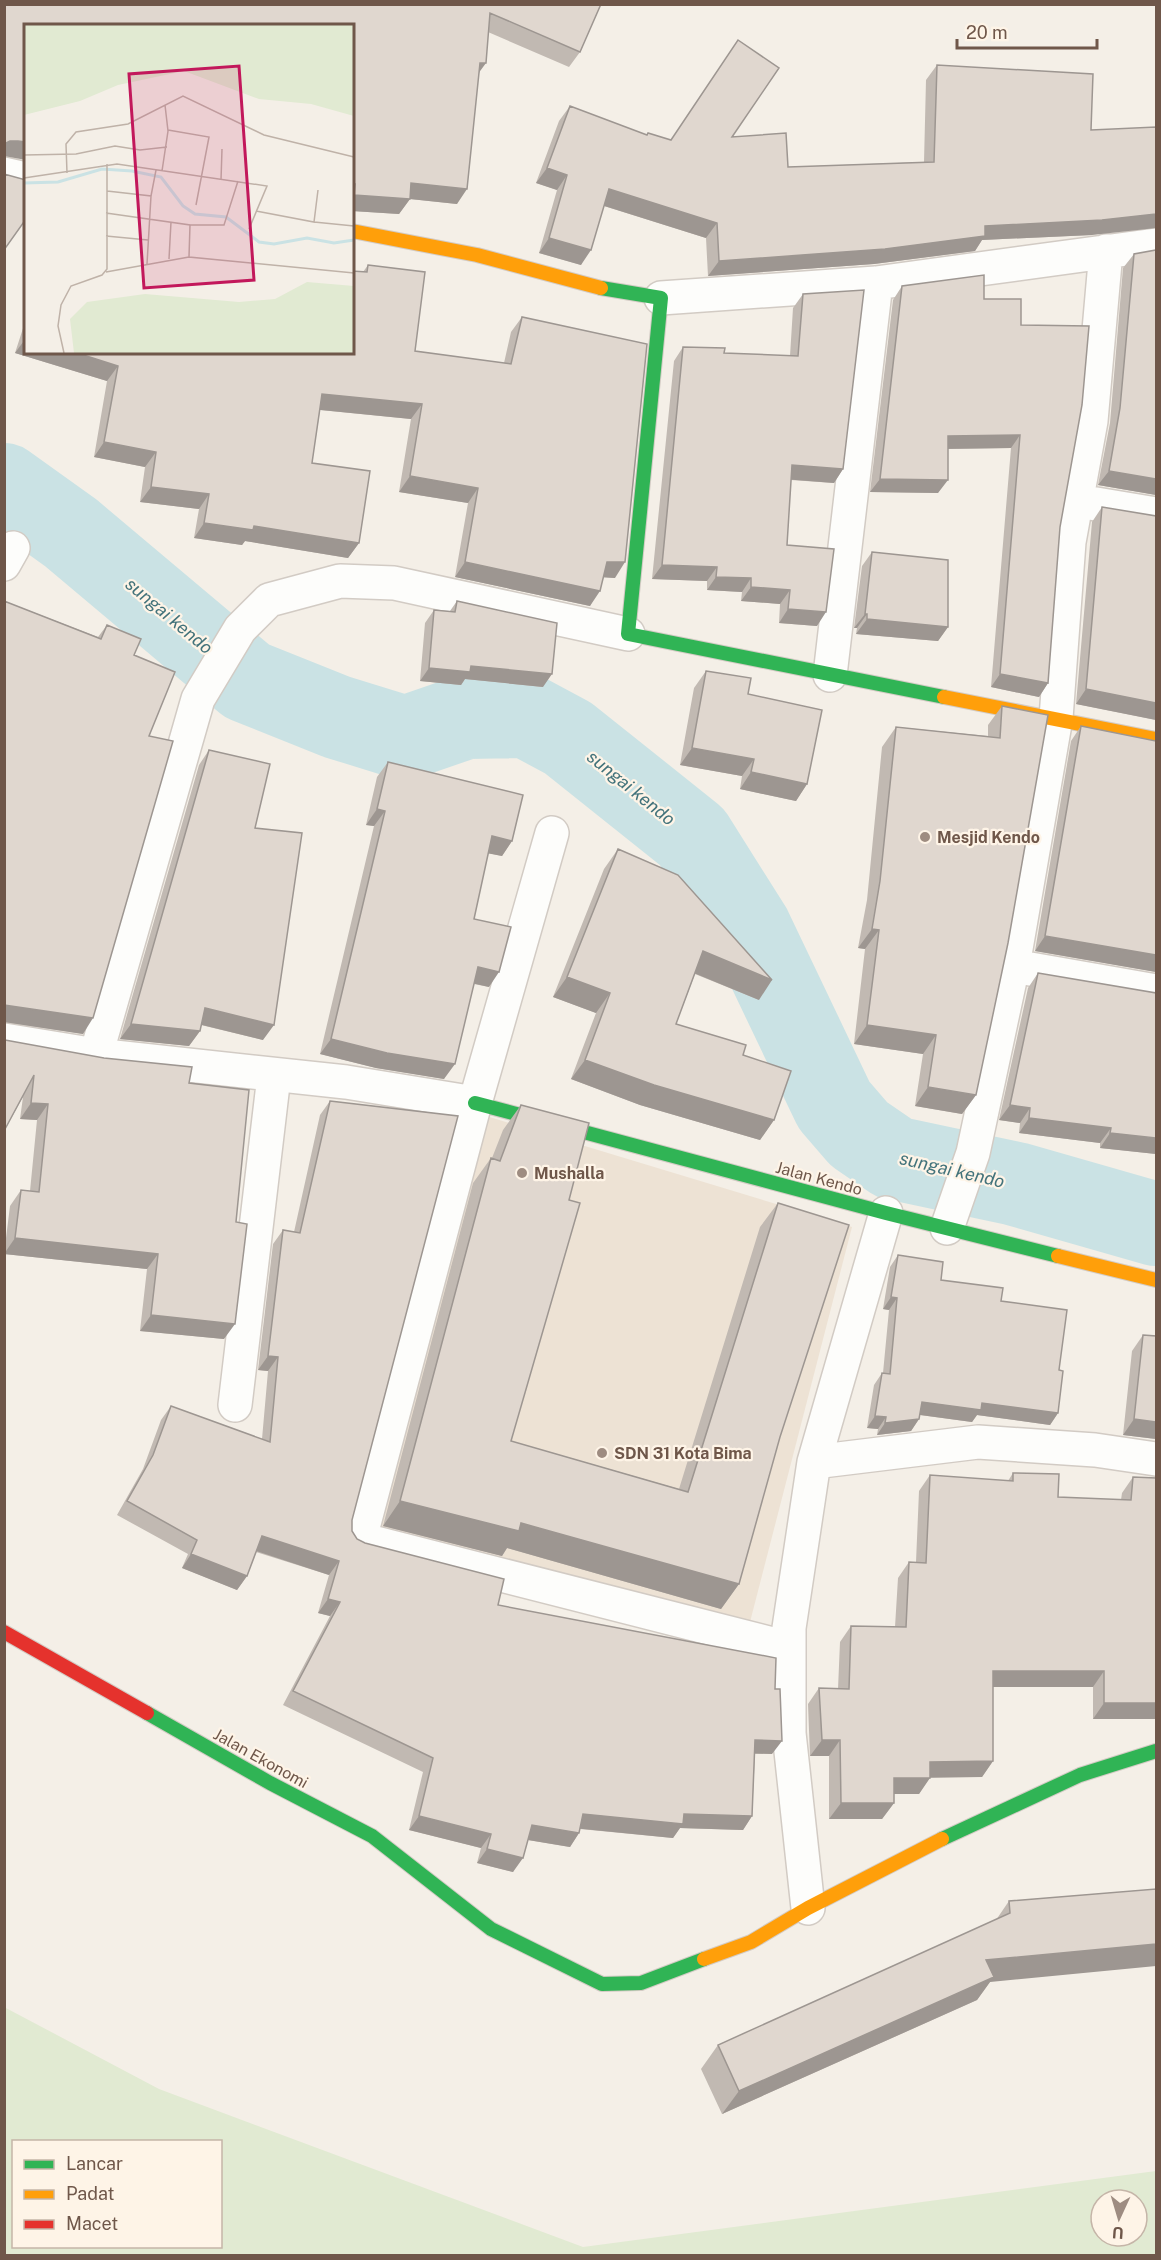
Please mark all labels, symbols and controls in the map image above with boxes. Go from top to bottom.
scale bar [957,12,1096,50]
text: 20 m [966,22,1008,43]
inset map [24,24,354,354]
water label: sungai kendo [122,573,217,658]
water label: sungai kendo [583,746,680,830]
place label: Mesjid Kendo [937,828,1040,847]
marker: Mesjid Kendo [918,830,932,844]
water label: sungai kendo [898,1147,1007,1192]
street label: Jalan Kendo [773,1158,864,1199]
place label: Mushalla [534,1164,604,1183]
marker: Mushalla [515,1166,529,1180]
place label: SDN 31 Kota Bima [614,1444,752,1463]
marker: SDN 31 Kota Bima [595,1446,609,1460]
street label: Jalan Ekonomi [210,1725,311,1792]
legend [12,2140,222,2248]
text: Lancar [66,2153,123,2174]
text: Padat [66,2183,115,2204]
north arrow [1089,2188,1149,2248]
text: Macet [66,2213,118,2234]
text: U [1112,2223,1124,2242]

